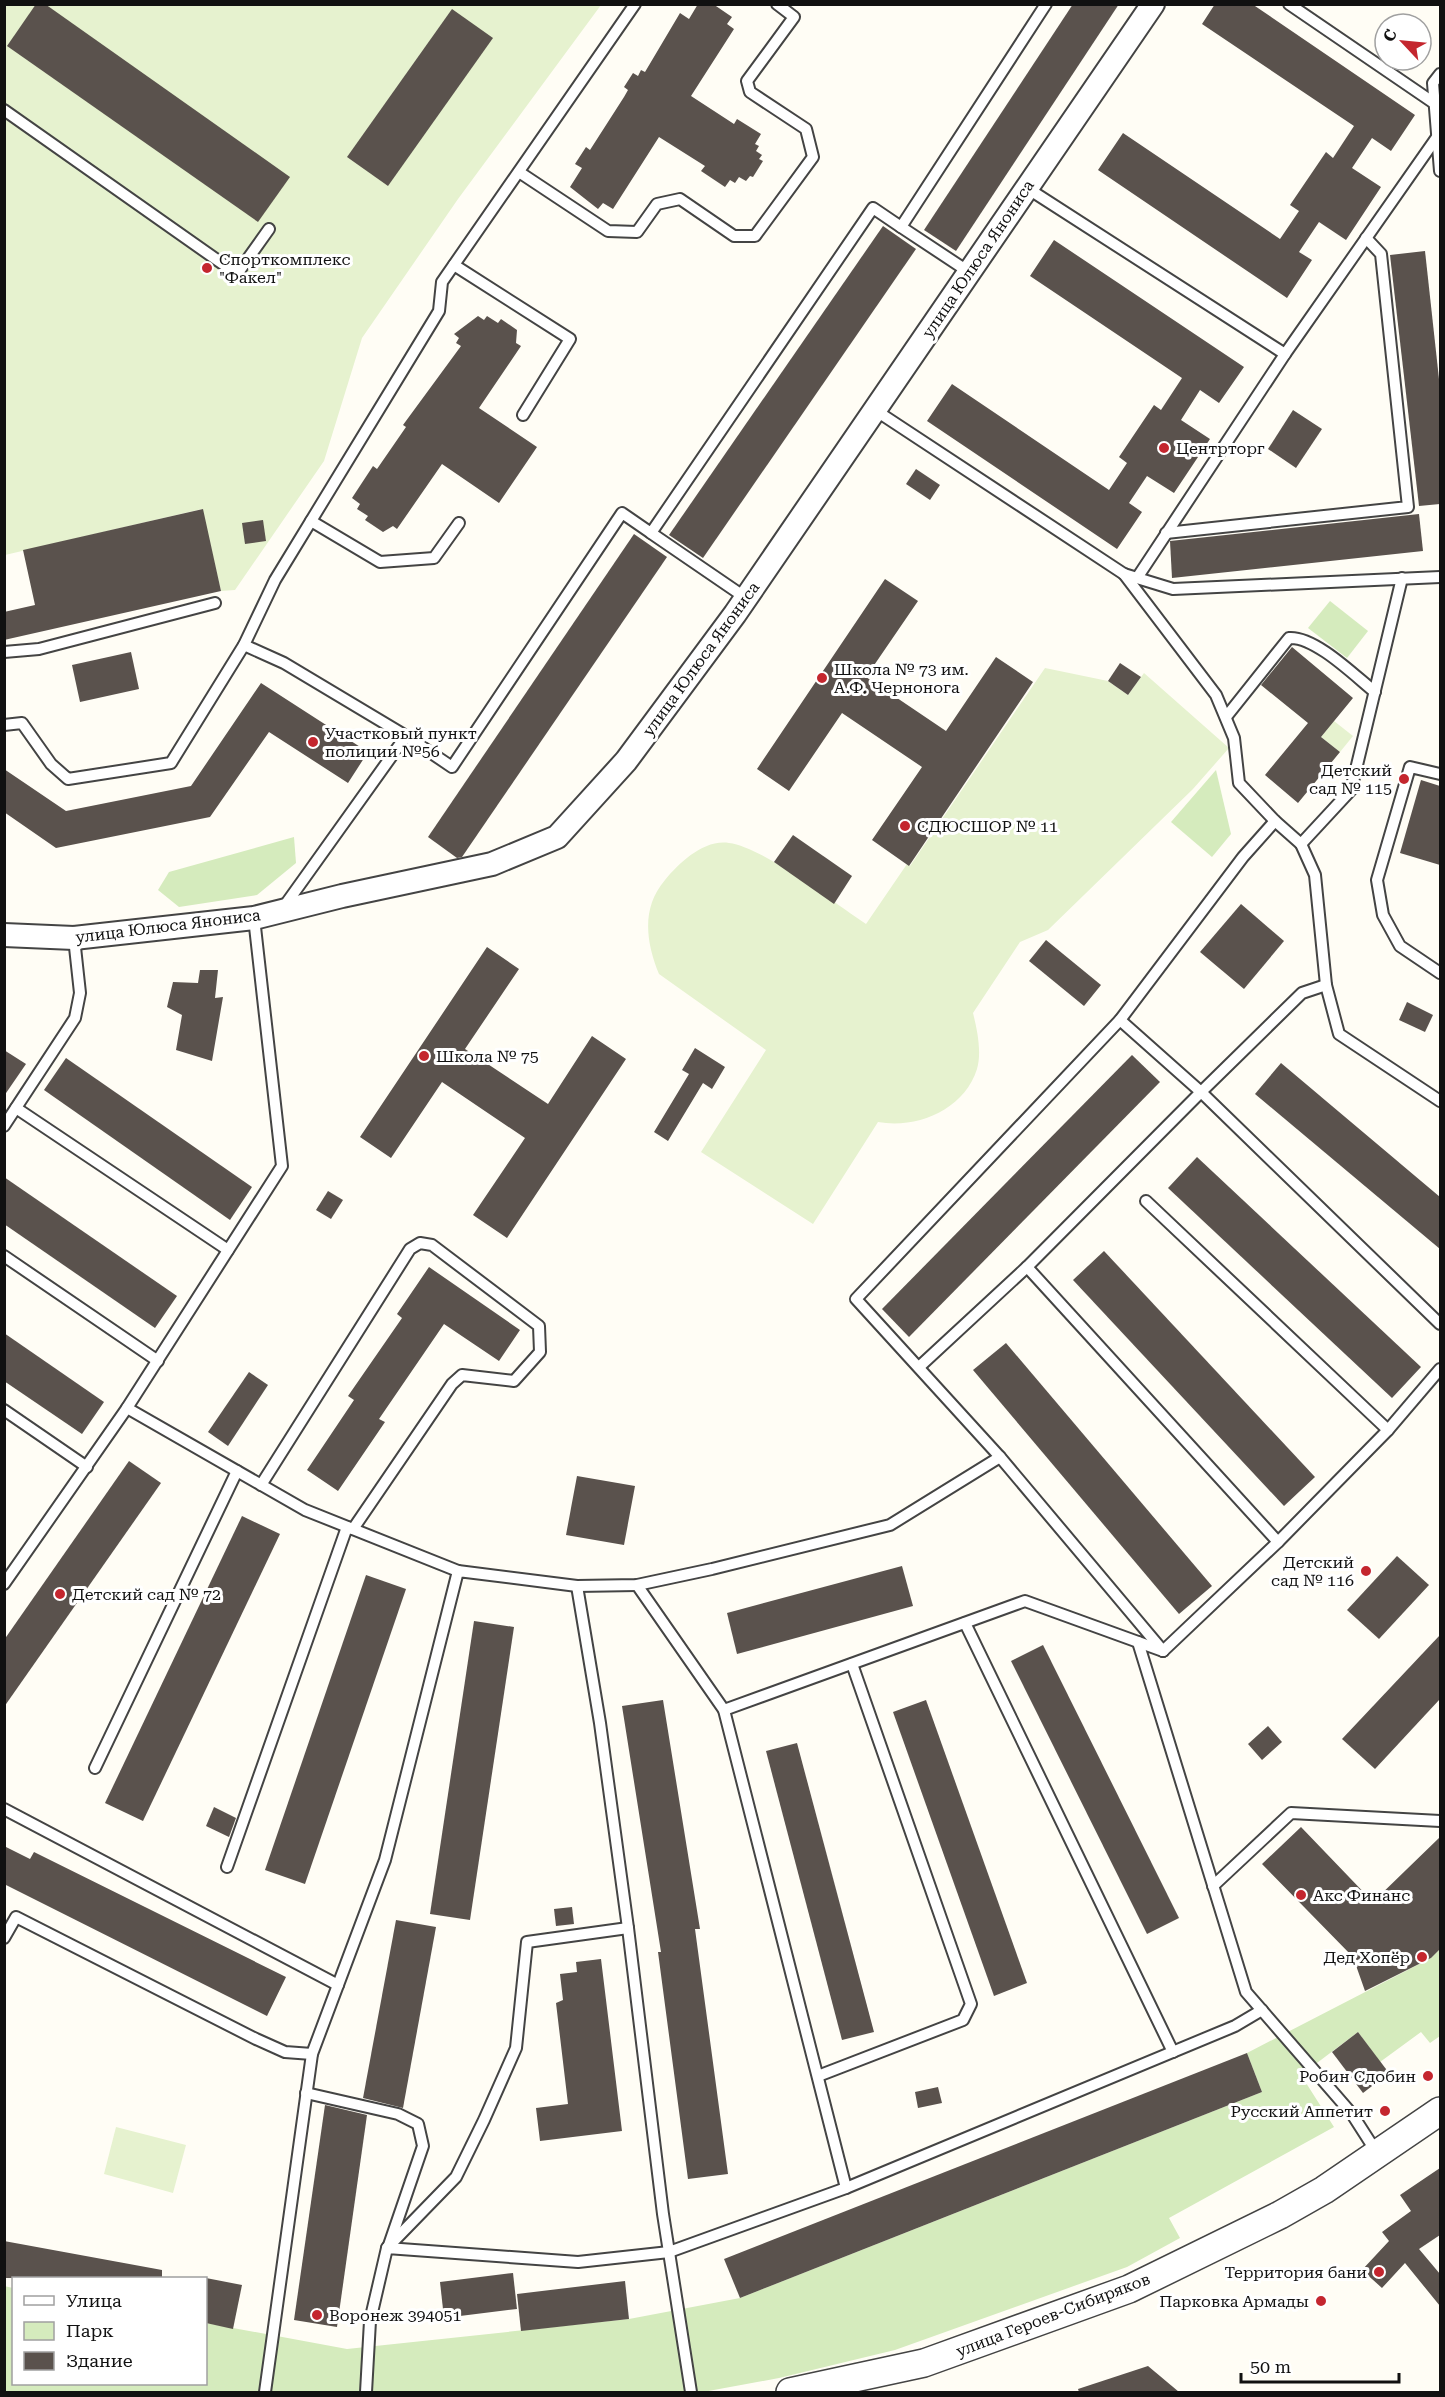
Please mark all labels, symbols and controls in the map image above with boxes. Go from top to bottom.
north arrow [1373,12,1433,72]
text: С [1379,26,1401,45]
street label: улица Юлюса Янониса [918,176,1038,342]
place label: Спорткомплекс "Факел" [219,250,350,287]
marker: Спорткомплекс "Факел" [200,261,214,275]
place label: Центрторг [1176,439,1265,458]
marker: Центрторг [1157,441,1171,455]
street label: улица Юлюса Янониса [639,578,764,740]
place label: Школа № 73 им. А.Ф. Чернонога [834,660,969,697]
marker: Школа № 73 им. А.Ф. Чернонога [815,671,829,685]
place label: Участковый пункт полиции №56 [325,724,477,761]
marker: Участковый пункт полиции №56 [306,735,320,749]
place label: Детский сад № 115 [1309,761,1392,798]
marker: Детский сад № 115 [1397,772,1411,786]
place label: СДЮСШОР № 11 [917,817,1058,836]
marker: СДЮСШОР № 11 [898,819,912,833]
street label: улица Юлюса Янониса [74,905,262,947]
place label: Школа № 75 [436,1047,539,1066]
marker: Школа № 75 [417,1049,431,1063]
place label: Детский сад № 116 [1271,1553,1354,1590]
marker: Детский сад № 116 [1359,1564,1373,1578]
place label: Детский сад № 72 [72,1585,221,1604]
marker: Детский сад № 72 [53,1587,67,1601]
place label: Акс Финанс [1313,1886,1410,1905]
marker: Акс Финанс [1294,1888,1308,1902]
place label: Дед Хопёр [1324,1948,1410,1967]
marker: Дед Хопёр [1415,1950,1429,1964]
place label: Робин Сдобин [1299,2067,1416,2086]
marker: Робин Сдобин [1421,2069,1435,2083]
place label: Русский Аппетит [1230,2102,1373,2121]
marker: Русский Аппетит [1378,2104,1392,2118]
place label: Территория бани [1224,2263,1367,2282]
marker: Территория бани [1372,2265,1386,2279]
street label: улица Героев-Сибиряков [953,2269,1153,2361]
legend [12,2277,207,2385]
text: Улица [66,2290,122,2311]
place label: Парковка Армады [1159,2292,1309,2311]
marker: Парковка Армады [1314,2294,1328,2308]
place label: Воронеж 394051 [329,2306,461,2325]
marker: Воронеж 394051 [310,2308,324,2322]
text: Парк [66,2320,114,2341]
scale bar [1241,2346,1398,2384]
text: Здание [66,2350,133,2371]
text: 50 m [1250,2356,1291,2377]

